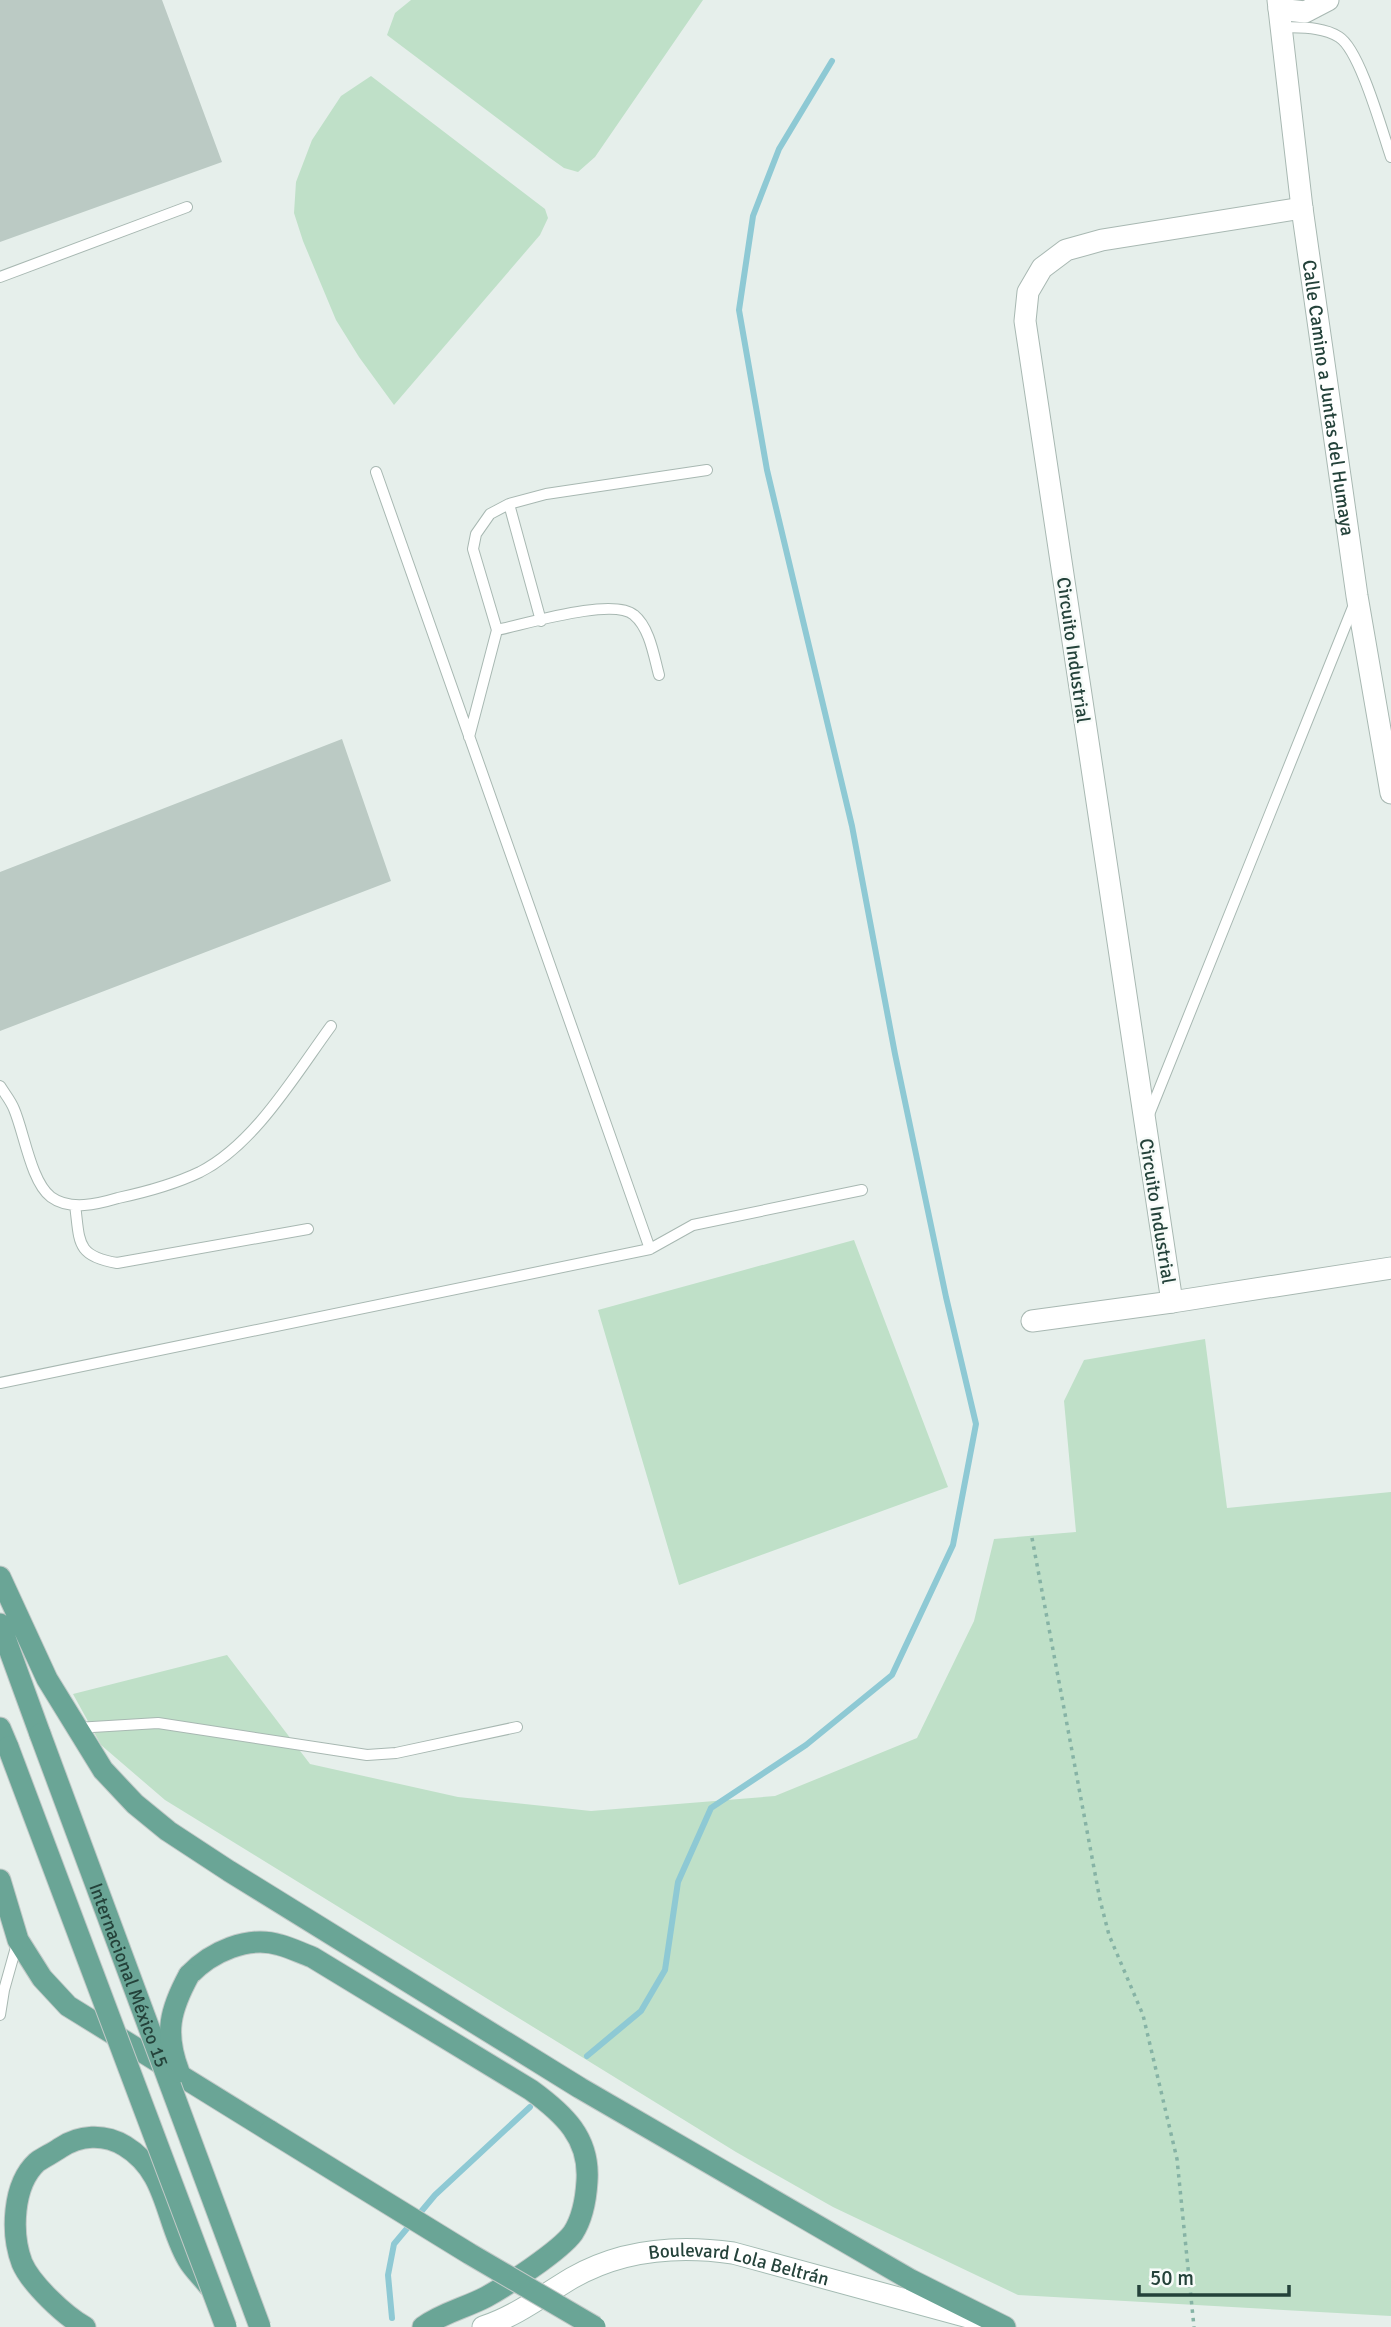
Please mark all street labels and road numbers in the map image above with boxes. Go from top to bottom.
street label: Calle Camino a Juntas del Humaya [1296,258,1359,537]
street label: Circuito Industrial [1051,576,1095,725]
street label: Circuito Industrial [1134,1137,1180,1286]
street label: Internacional México 15 [83,1880,174,2071]
street label: Boulevard Lola Beltrán [647,2239,832,2292]

